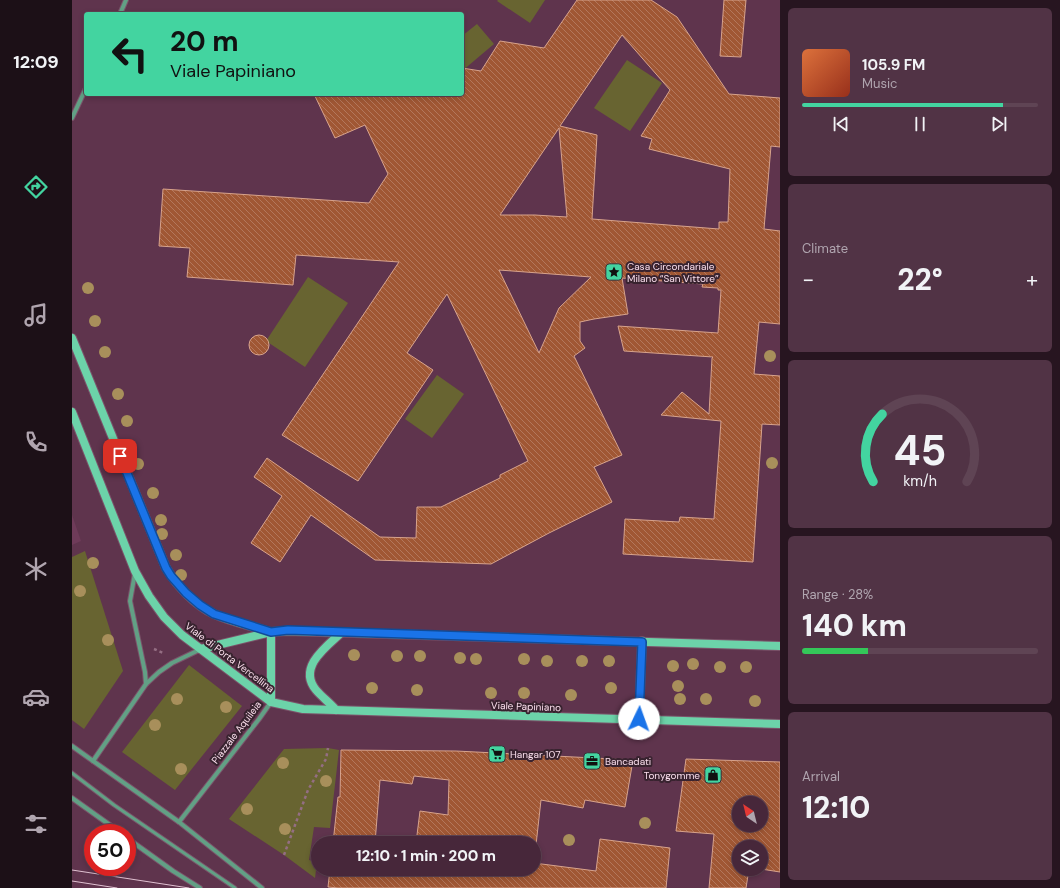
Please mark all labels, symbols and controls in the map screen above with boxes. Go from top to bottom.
text: 20 m [170,23,239,60]
icon: left [104,28,156,80]
text: 12:09 [13,50,59,74]
text: 105.9 FM [862,55,925,75]
text: Viale Papiniano [170,59,296,83]
text: Music [862,75,897,92]
icon: previous [830,113,852,135]
icon: pause [909,113,931,135]
icon: next [988,113,1010,135]
icon: directions [22,173,50,201]
text: Climate [802,240,848,257]
place label: Casa Circondariale Milano “San Vittore” [627,260,719,285]
text: 22° [897,260,943,299]
place icon: Casa Circondariale Milano “San Vittore” [604,262,624,282]
text: − [802,265,814,294]
text: + [1026,265,1038,294]
icon: music [22,301,50,329]
text: 45 [894,424,946,478]
icon: phone [22,428,50,456]
pin [103,439,137,473]
icon: arrive [109,445,131,467]
text: km/h [903,472,937,490]
icon: climate [22,555,50,583]
text: Range · 28% [802,586,873,603]
text: 140 km [802,606,907,645]
street label: Viale di Porta Vercellina [183,620,277,695]
icon: car [22,683,50,711]
street label: Piazzale Aquileia [209,698,264,766]
position arrow [618,698,660,740]
street label: Viale Papiniano [491,699,561,714]
supermarket icon: Hangar 107 [487,744,507,764]
place label: Hangar 107 [510,748,561,761]
office icon: Bancadati [582,751,602,771]
place label: Bancadati [605,755,651,768]
shop icon: Tonygomme [703,765,723,785]
text: Arrival [802,768,840,785]
place label: Tonygomme [644,769,700,782]
text: 12:10 [802,788,870,827]
north arrow [732,796,768,832]
map controls [732,796,768,876]
icon: filters [22,810,50,838]
speed limit sign: 50 [84,824,136,876]
button: layers [732,840,768,876]
text: 12:10 · 1 min · 200 m [356,846,496,866]

